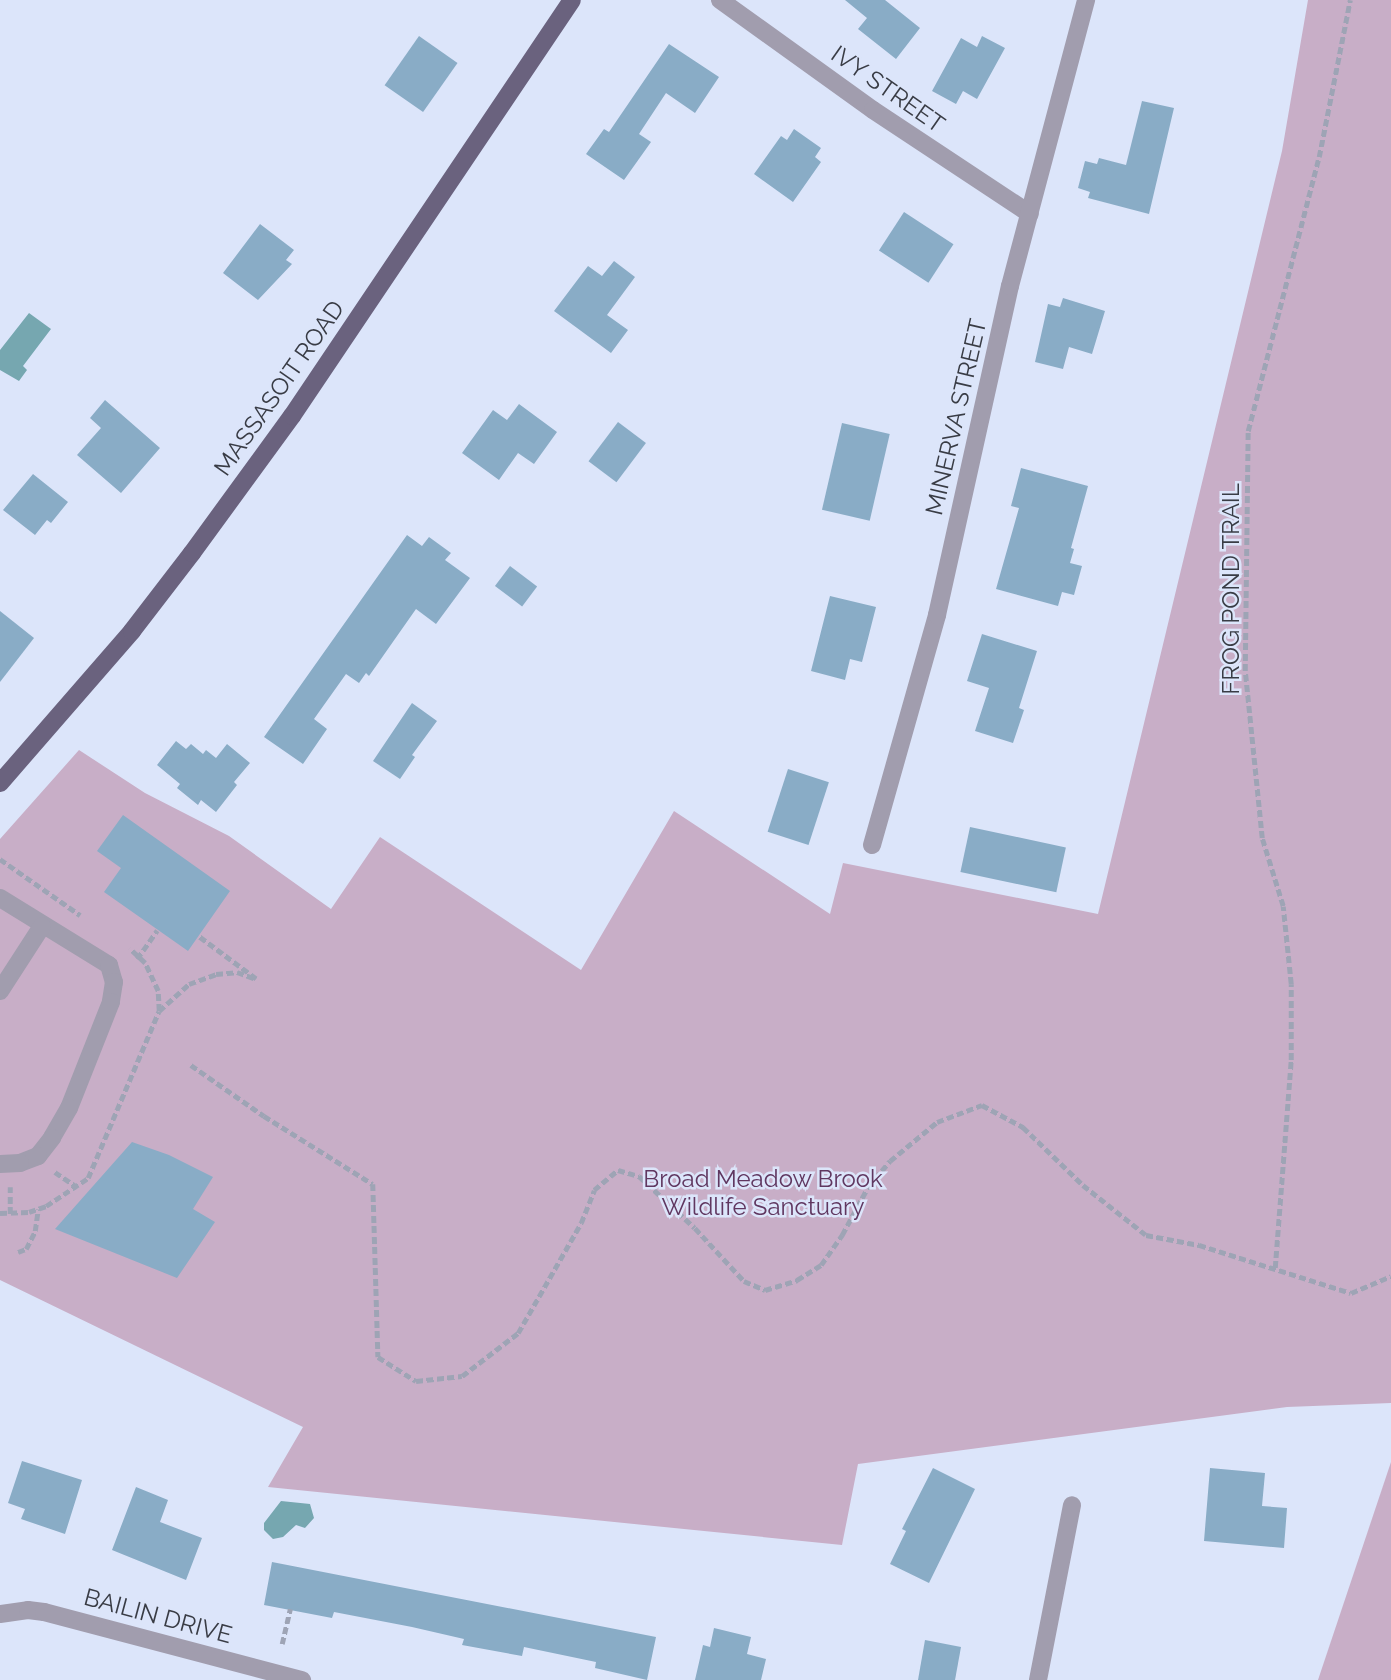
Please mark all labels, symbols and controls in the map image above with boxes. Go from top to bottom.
street label: IVY STREET [825,39,951,139]
street label: MASSASOIT ROAD [208,295,350,481]
street label: MINERVA STREET [919,316,993,518]
street label: FROG POND TRAIL [1217,483,1245,695]
park label: Broad Meadow Brook Wildlife Sanctuary [643,1165,883,1221]
street label: BAILIN DRIVE [81,1582,235,1650]

